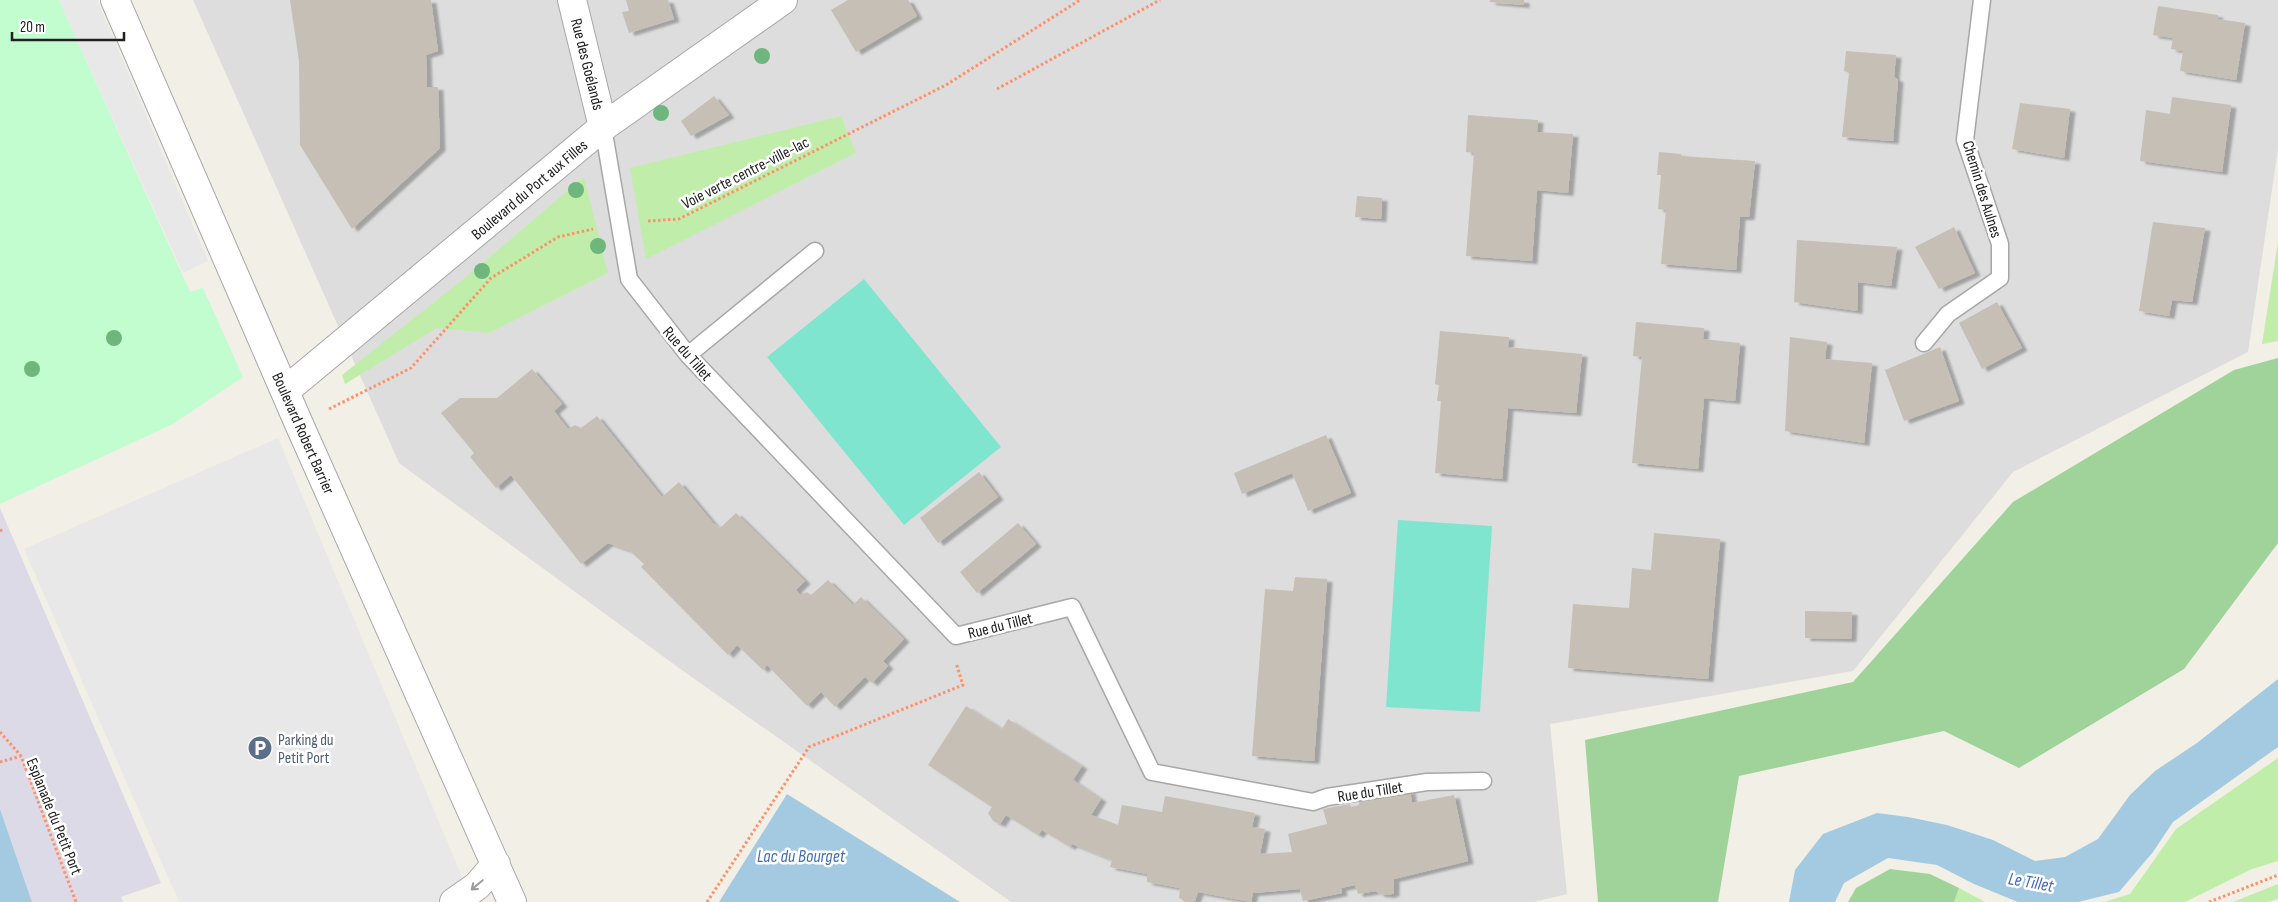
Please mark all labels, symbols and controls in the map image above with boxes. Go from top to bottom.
scale bar [12,10,125,42]
street label: Rue des Goélands [566,16,607,112]
text: 20 m [20,18,45,37]
street label: Voie verte centre-ville-lac [679,133,813,214]
street label: Boulevard du Port aux Filles [468,136,592,244]
street label: Chemin des Aulnes [1958,139,2005,241]
street label: Rue du Tillet [658,323,716,385]
street label: Boulevard Robert Barrier [267,370,338,498]
street label: Rue du Tillet [966,609,1035,644]
place label: Parking du Petit Port [278,731,334,768]
parking icon: Parking du Petit Port [247,735,273,761]
street label: Esplanade du Petit Port [22,755,86,878]
street label: Rue du Tillet [1336,778,1404,807]
water label: Lac du Bourget [757,846,846,867]
water label: Le Tillet [2007,868,2056,897]
one-way arrow [471,879,484,890]

